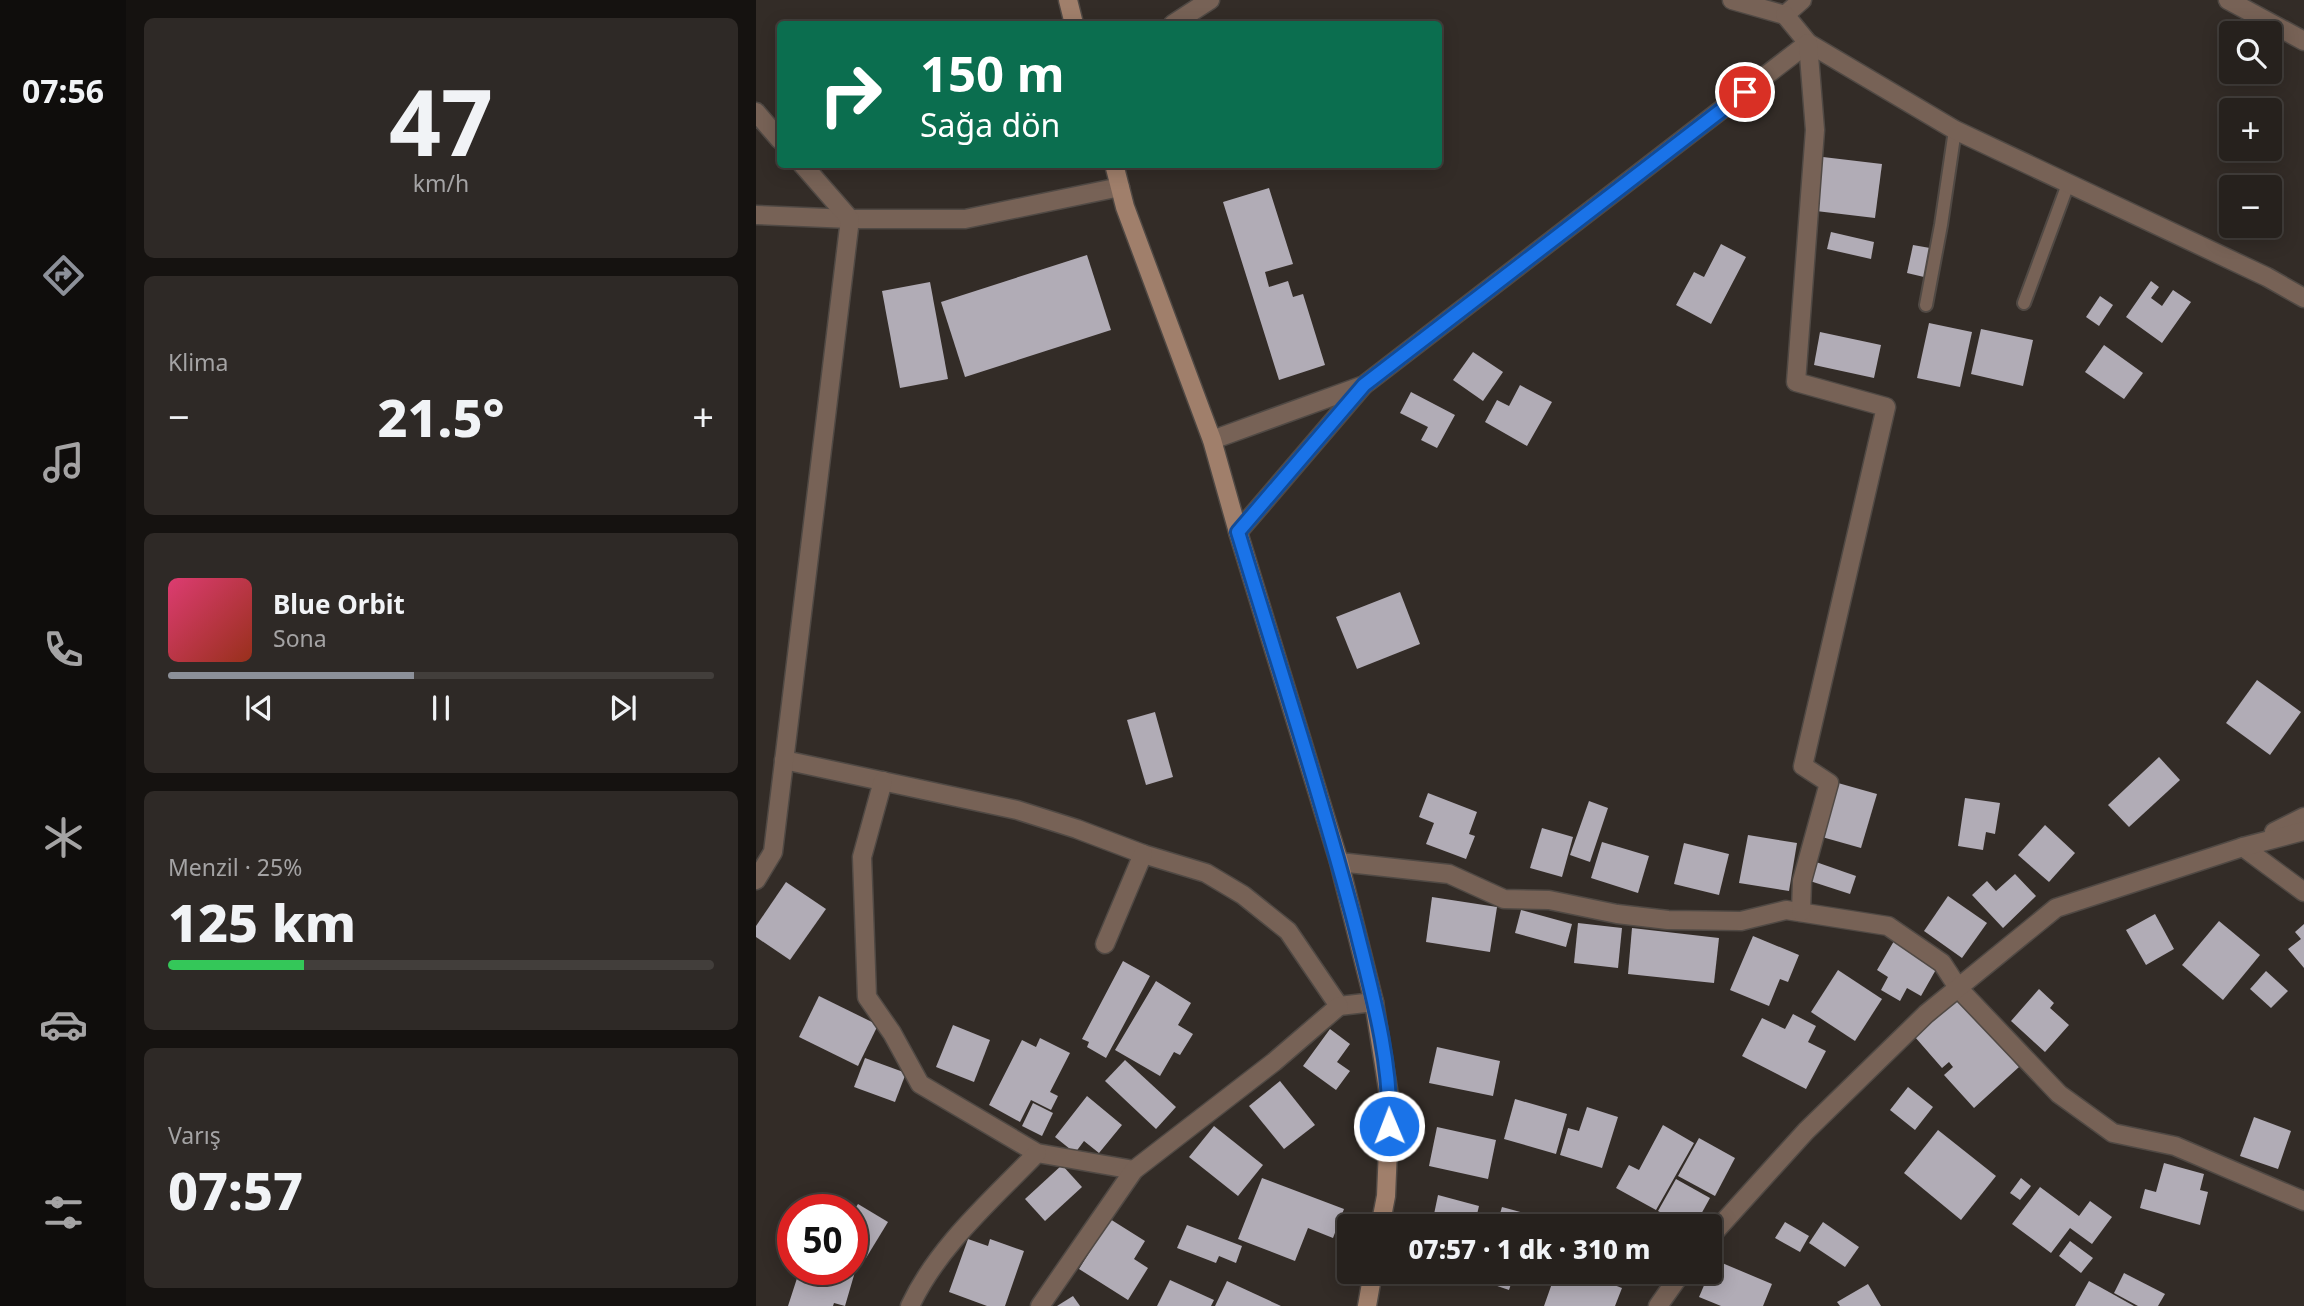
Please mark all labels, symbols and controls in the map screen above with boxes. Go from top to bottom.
map controls [2219,21,2282,238]
button: search [2219,21,2282,84]
text: 150 m [920,40,1065,106]
icon: right [805,49,896,140]
text: 47 [389,59,493,183]
pin [1715,62,1775,122]
text: 07:56 [22,69,104,112]
icon: arrive [1726,73,1764,111]
button: + [2219,98,2282,161]
text: Sağa dön [920,103,1060,146]
text: km/h [413,167,469,199]
button: − [2219,175,2282,238]
icon: directions [39,251,88,300]
text: Klima [168,346,229,378]
text: 21.5° [378,381,504,452]
text: − [168,390,190,442]
text: + [692,390,714,442]
icon: music [39,438,88,487]
text: Blue Orbit [273,586,405,622]
text: Sona [273,622,327,654]
icon: phone [39,625,88,674]
icon: previous [240,689,278,727]
icon: pause [422,689,460,727]
icon: next [604,689,642,727]
icon: climate [39,813,88,862]
text: Menzil · 25% [168,851,302,883]
text: 125 km [168,886,356,957]
icon: car [39,1000,88,1049]
position arrow [1352,1089,1426,1163]
text: Varış [168,1119,221,1151]
text: 07:57 [168,1154,303,1225]
icon: filters [39,1188,88,1237]
speed limit sign: 50 [777,1194,868,1285]
text: 07:57 · 1 dk · 310 m [1409,1231,1650,1267]

